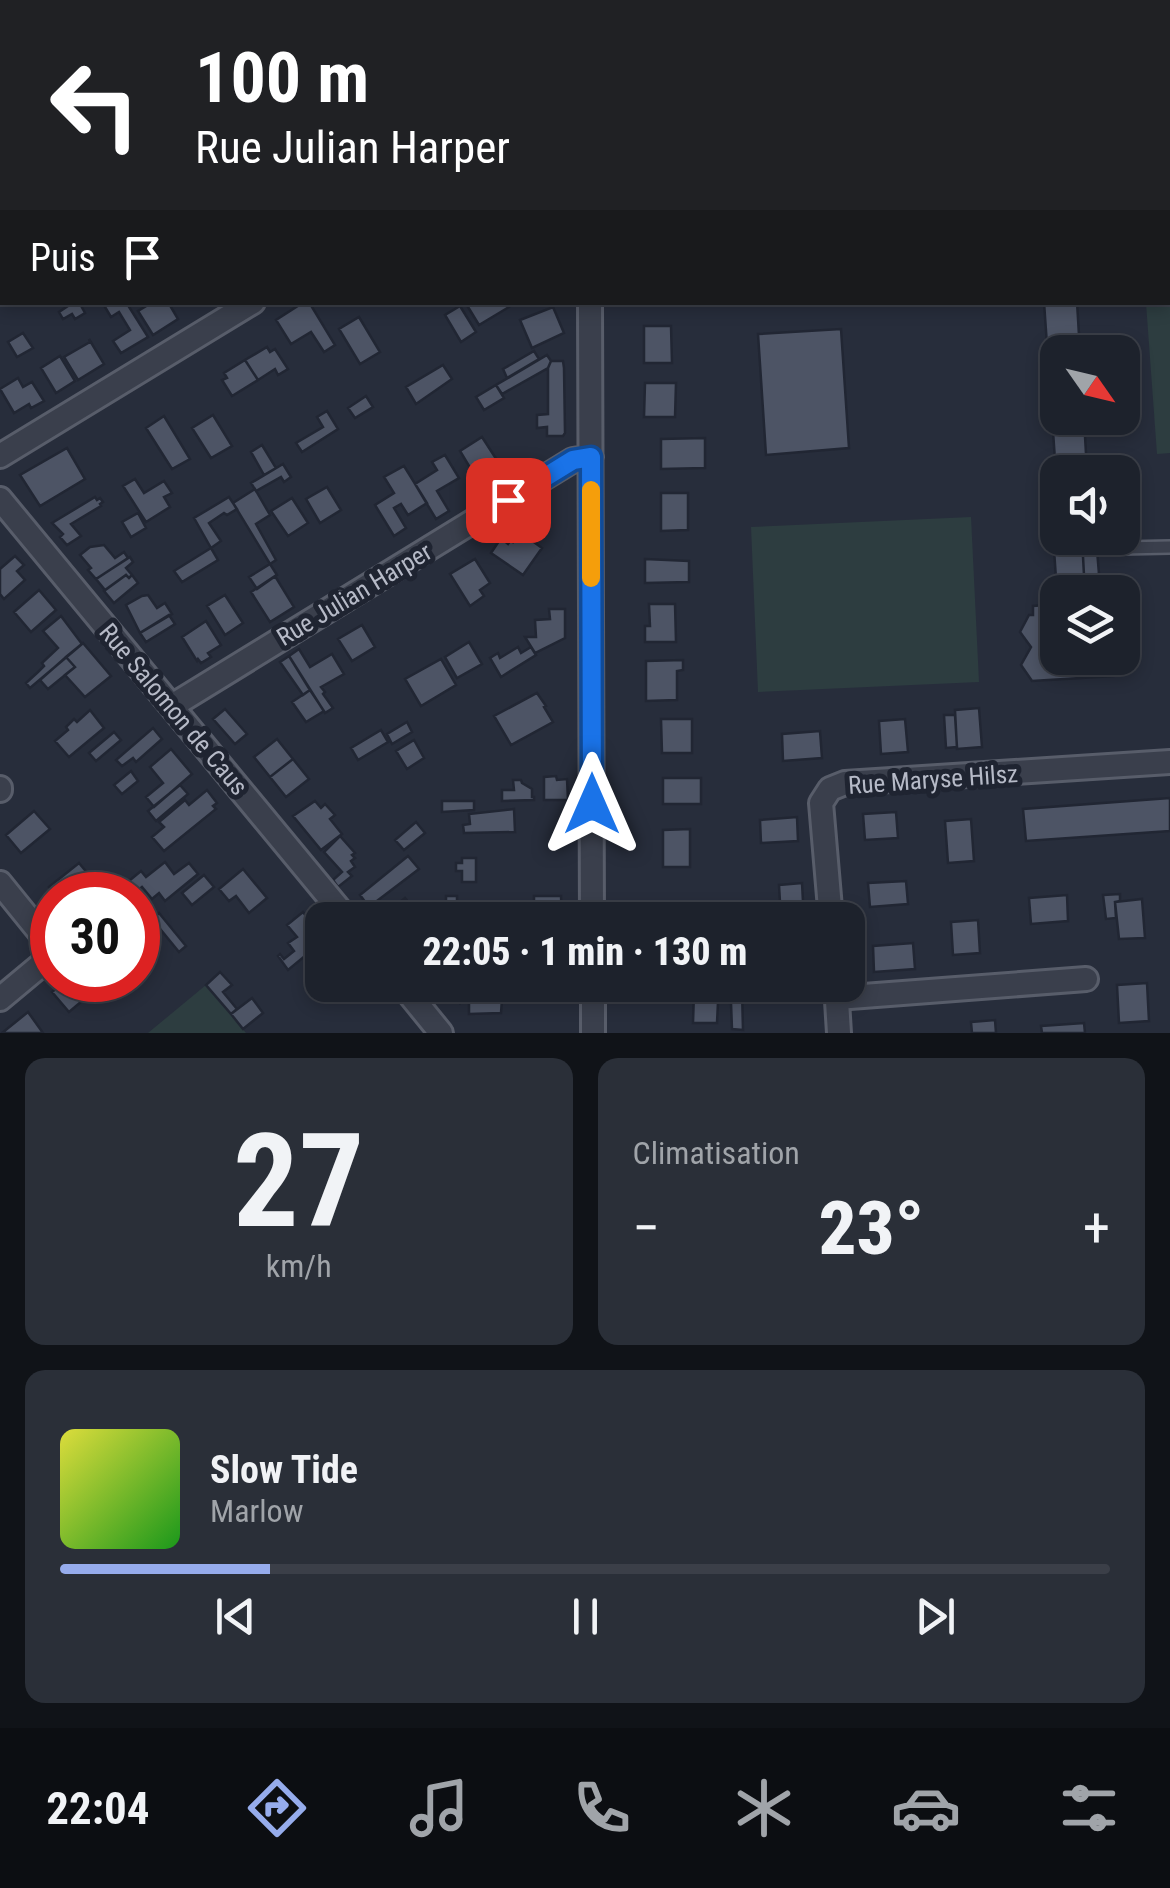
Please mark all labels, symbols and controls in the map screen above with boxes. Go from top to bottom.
text: 100 m [195,37,369,119]
icon: left [30,40,160,170]
text: Rue Julian Harper [195,121,510,174]
icon: arrive [115,230,170,285]
text: Puis [30,236,95,280]
north arrow [1040,335,1140,435]
map controls [1040,335,1140,675]
button: sound [1040,455,1140,555]
pin [466,458,551,543]
icon: arrive [481,473,536,528]
street label: Rue Julian Harper [272,537,437,652]
button: layers [1040,575,1140,675]
street label: Rue Salomon de Caus [93,618,254,801]
position arrow [540,752,644,856]
street label: Rue Maryse Hilsz [847,759,1019,800]
speed limit sign: 30 [30,872,160,1002]
text: 22:05 · 1 min · 130 m [423,930,747,974]
text: 27 [233,1105,364,1258]
text: Climatisation [633,1134,800,1172]
text: 23° [818,1184,924,1272]
text: − [633,1196,660,1260]
text: + [1083,1196,1110,1260]
text: km/h [266,1247,332,1285]
text: Slow Tide [210,1448,358,1492]
text: Marlow [210,1492,303,1530]
icon: previous [208,1589,263,1644]
icon: pause [558,1589,613,1644]
icon: next [908,1589,963,1644]
icon: directions [242,1773,312,1843]
icon: music [404,1773,474,1843]
icon: phone [567,1773,637,1843]
icon: climate [729,1773,799,1843]
icon: car [891,1773,961,1843]
icon: filters [1054,1773,1124,1843]
text: 22:04 [46,1782,149,1835]

